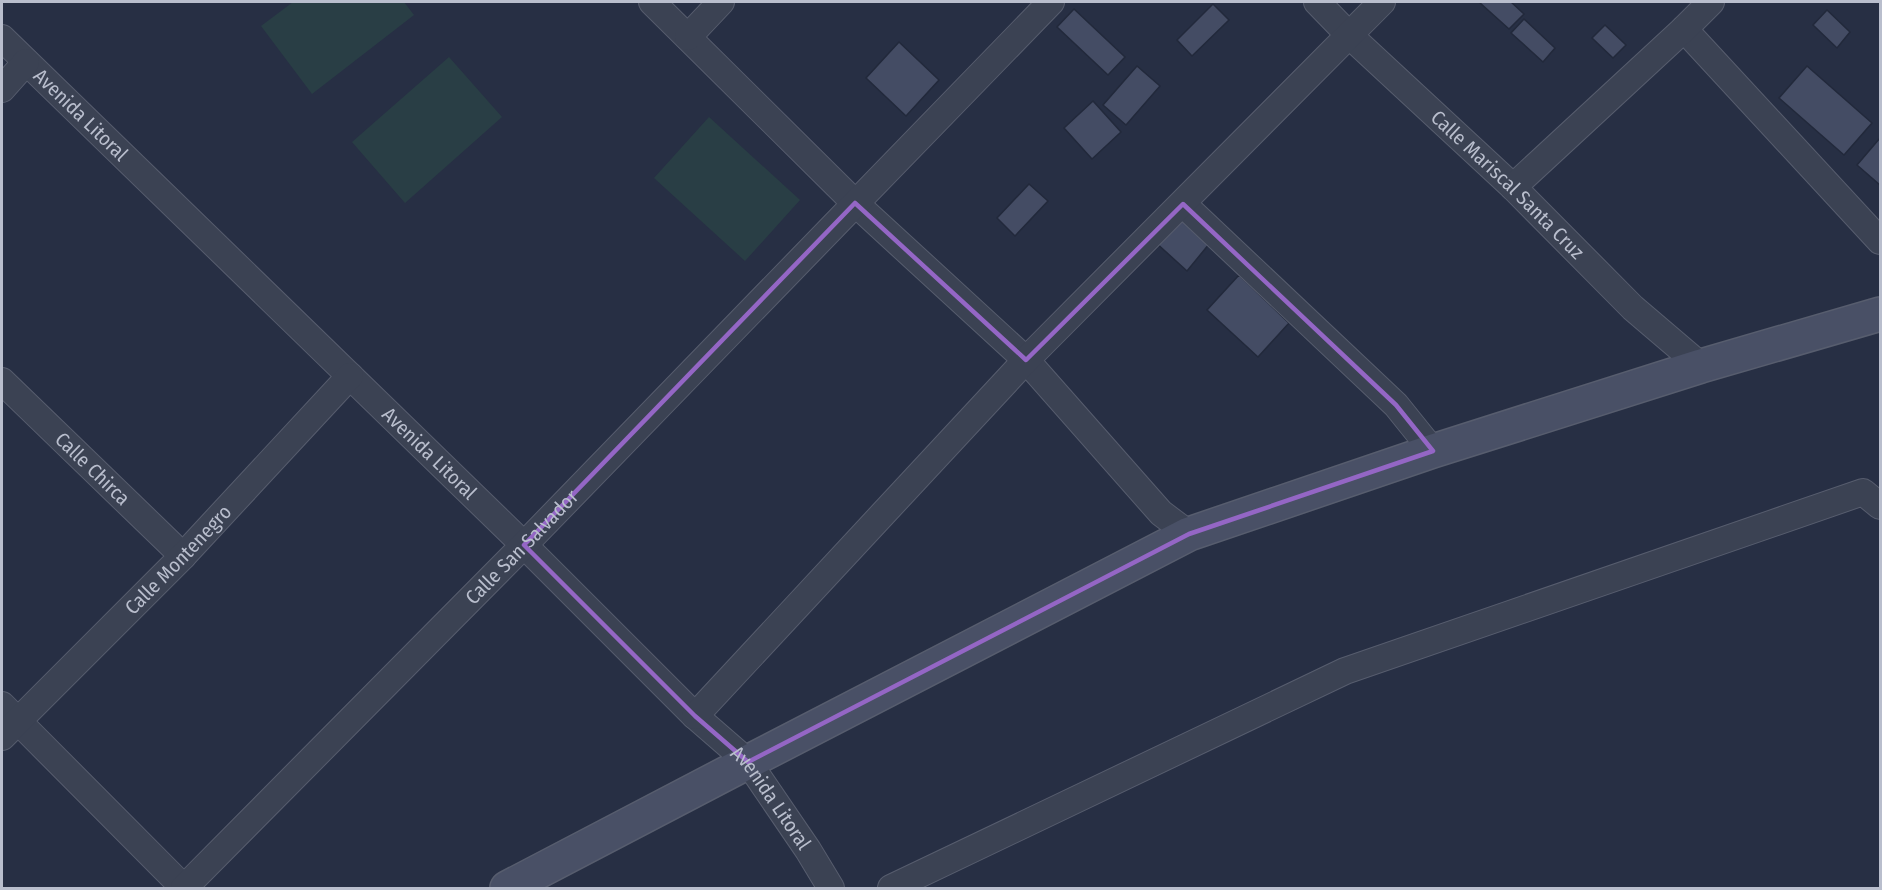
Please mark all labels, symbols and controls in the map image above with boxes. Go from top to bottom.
street label: Avenida Litoral [29,64,133,166]
street label: Calle Mariscal Santa Cruz [1426,105,1589,264]
street label: Avenida Litoral [377,402,482,504]
street label: Calle Chirca [50,427,135,510]
street label: Calle San Salvador [460,485,583,609]
street label: Calle Montenegro [120,500,236,619]
street label: Avenida Litoral [726,741,816,854]

